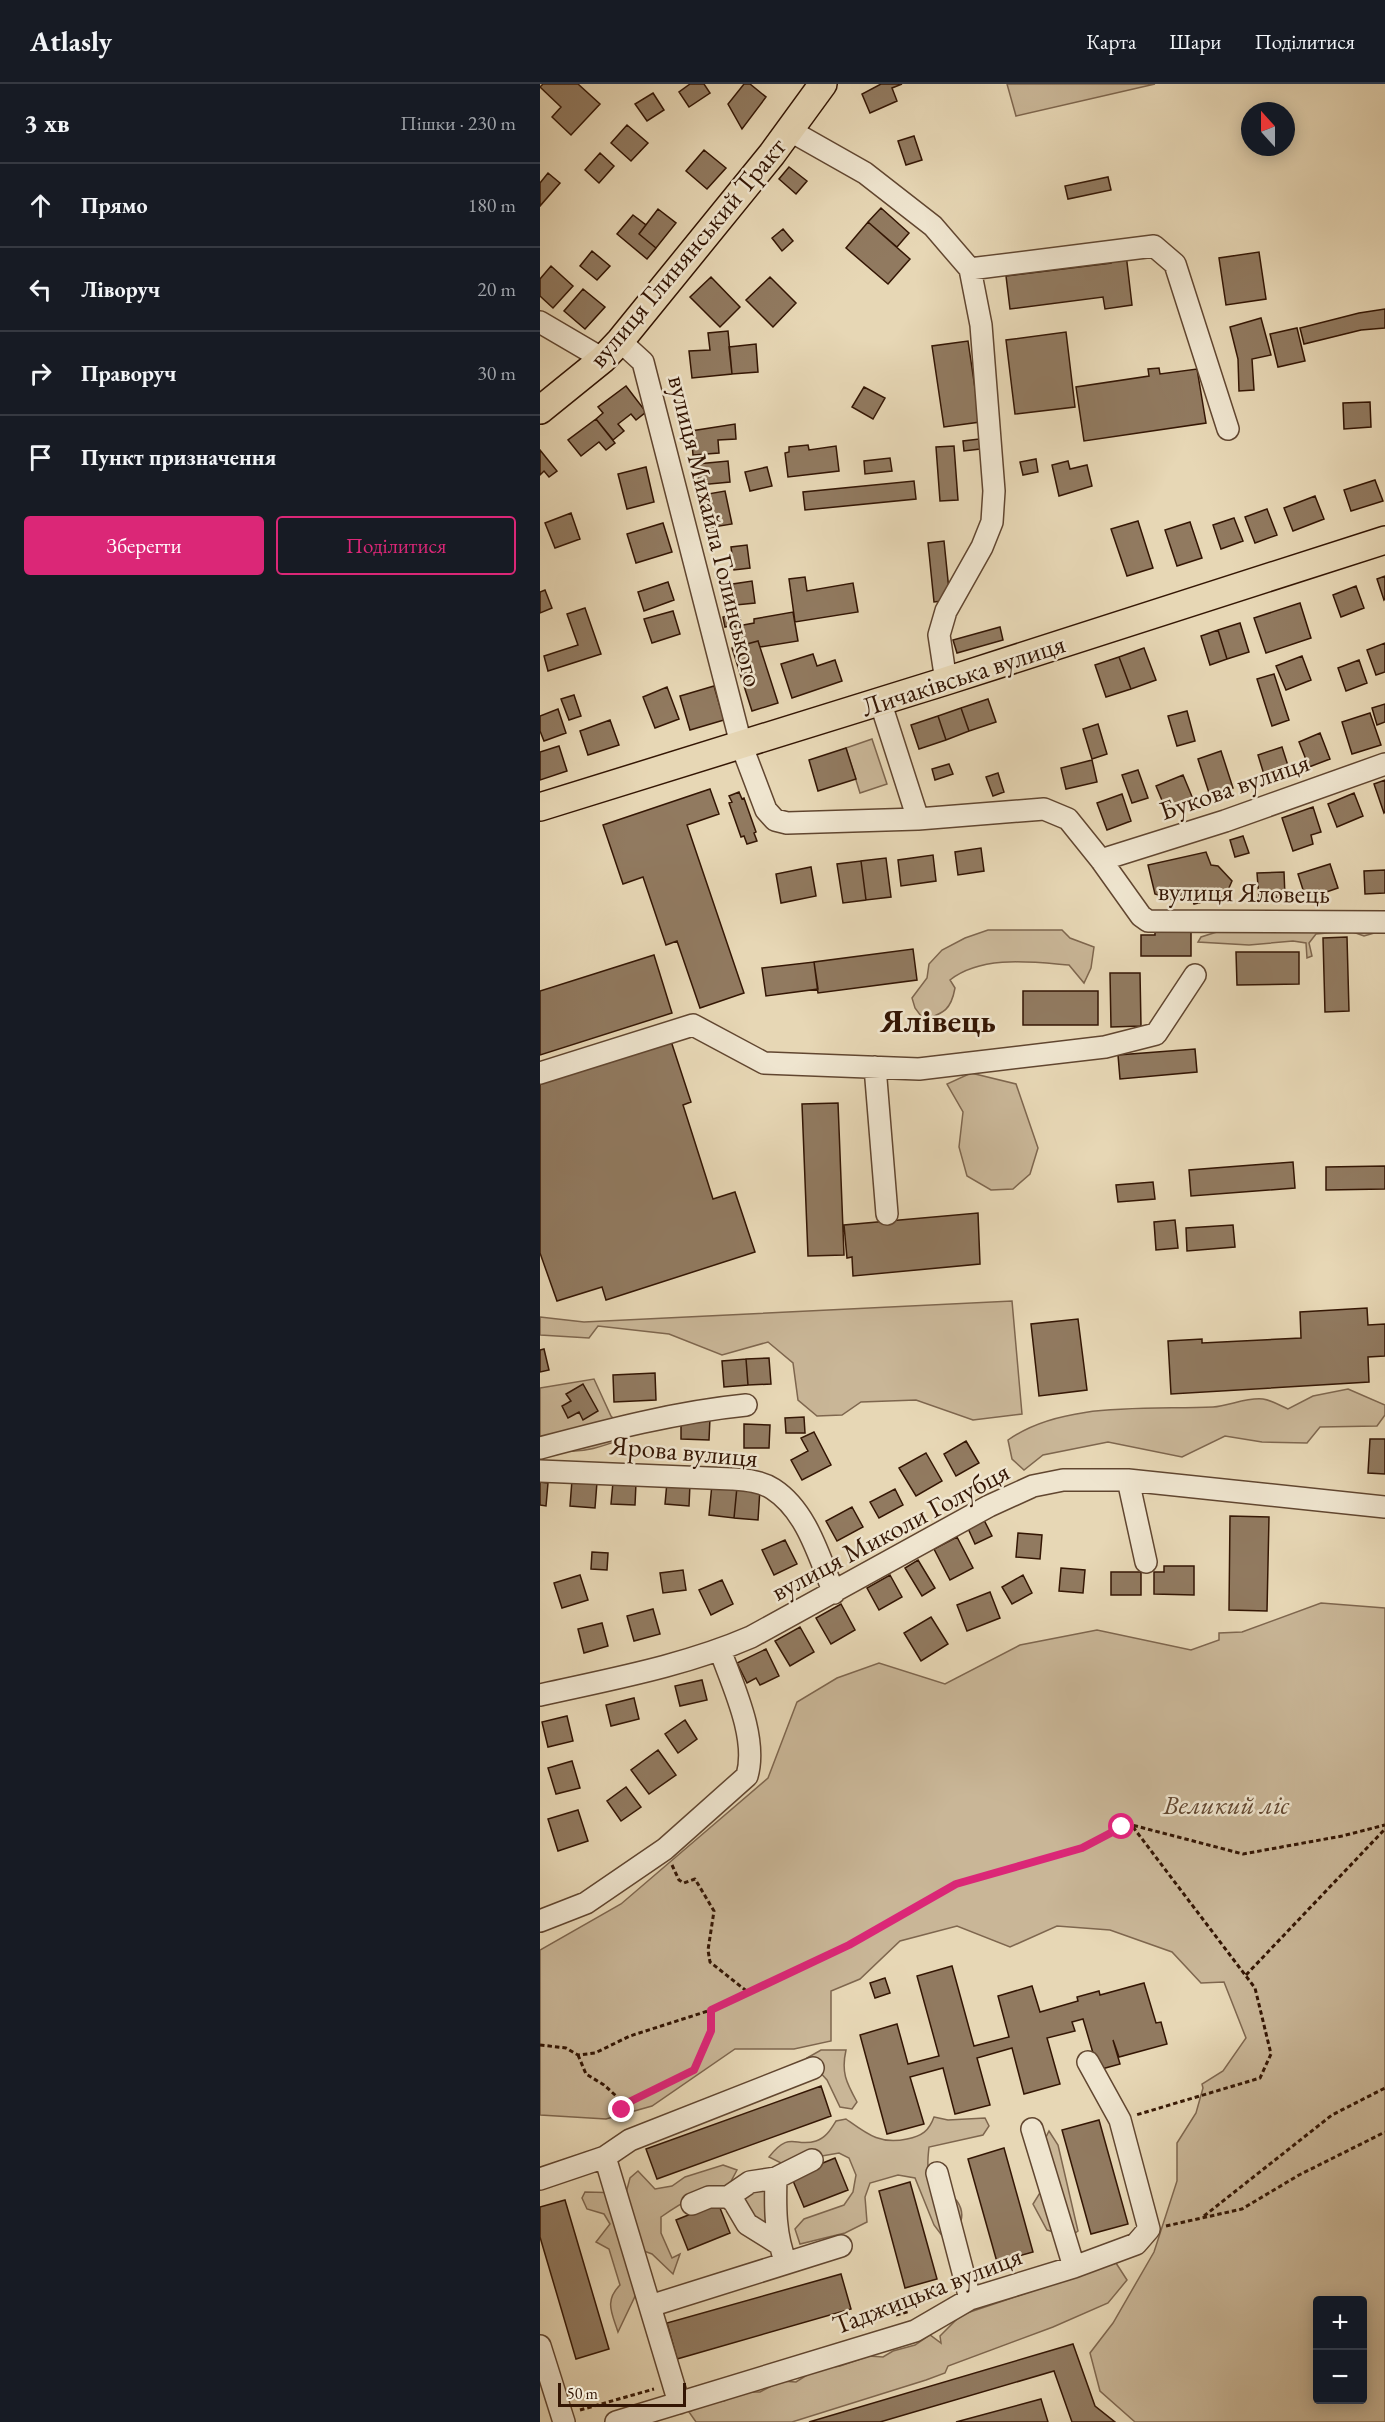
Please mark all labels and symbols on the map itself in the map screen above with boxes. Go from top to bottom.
north arrow [1241,102,1295,156]
street label: вулиця Глинянський Тракт [580,130,794,374]
street label: вулиця Михайла Голинського [660,372,772,690]
street label: Личаківська вулиця [857,626,1069,724]
street label: Букова вулиця [1154,744,1314,828]
street label: вулиця Яловець [1158,873,1330,911]
district label: Ялівець [879,999,996,1042]
street label: Ярова вулиця [608,1427,759,1475]
street label: вулиця Миколи Голубця [765,1453,1015,1609]
park label: Великий ліс [1162,1787,1290,1822]
route start [1108,1813,1134,1839]
route end [608,2096,634,2122]
street label: Таджицька вулиця [827,2238,1027,2342]
scale bar [558,2380,686,2408]

